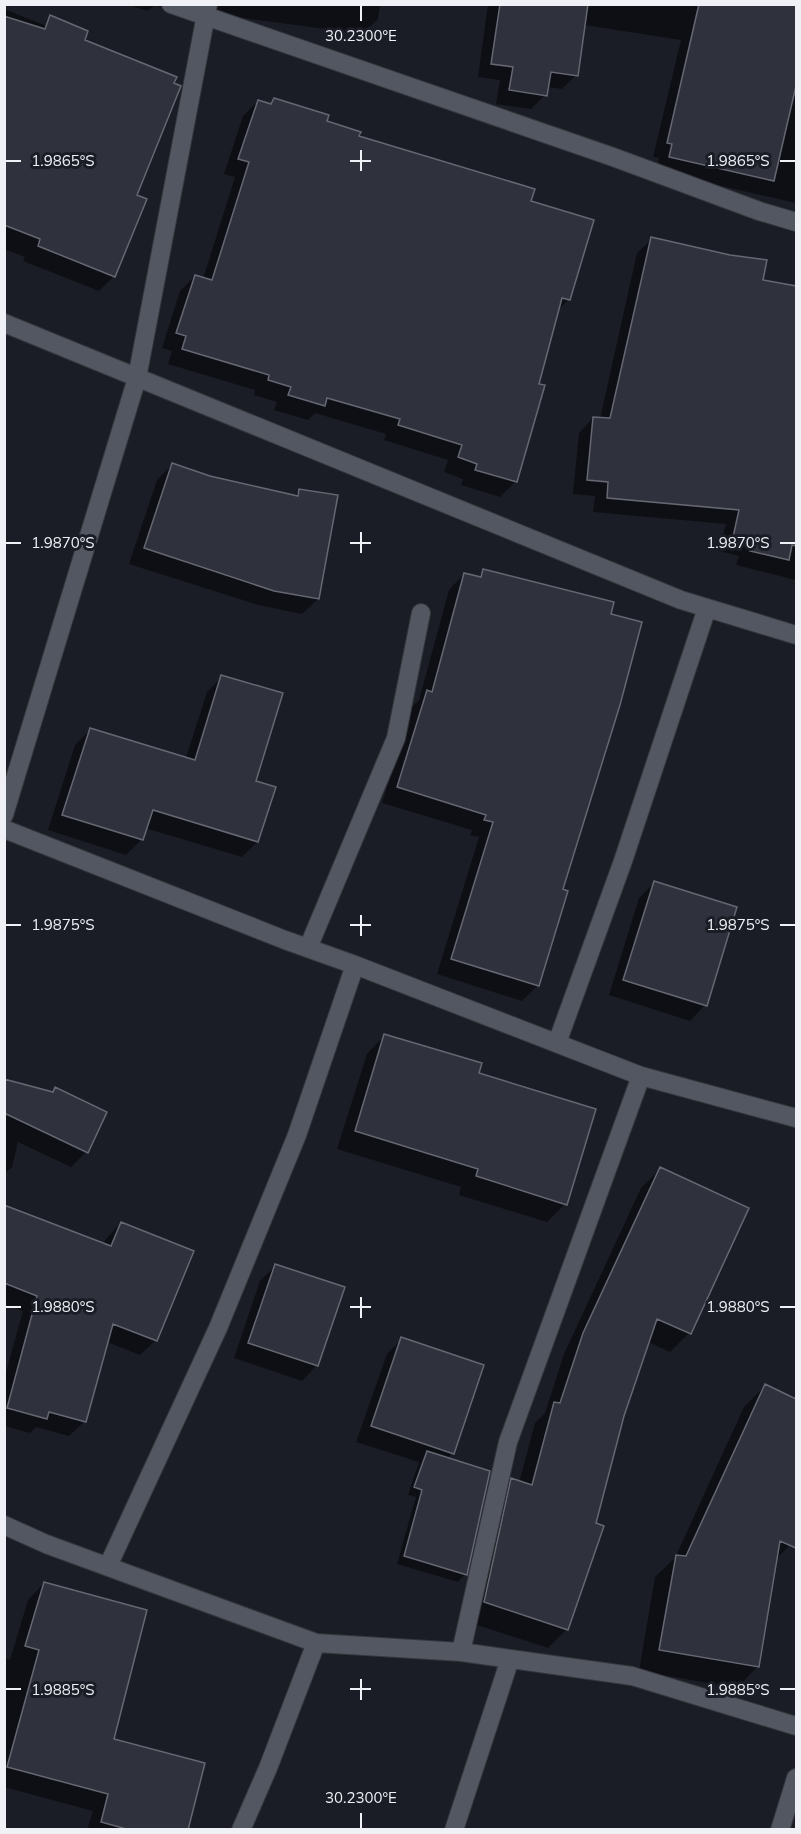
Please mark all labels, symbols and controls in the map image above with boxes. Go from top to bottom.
text: 30.2300°E [325,26,397,45]
text: 1.9865°S [31,151,95,170]
text: 1.9865°S [706,151,770,170]
text: 1.9870°S [31,533,95,552]
text: 1.9870°S [706,533,770,552]
text: 1.9875°S [31,915,95,934]
text: 1.9875°S [706,915,770,934]
text: 1.9880°S [31,1297,95,1316]
text: 1.9880°S [706,1297,770,1316]
text: 1.9885°S [31,1680,95,1699]
text: 1.9885°S [706,1680,770,1699]
text: 30.2300°E [325,1788,397,1807]

